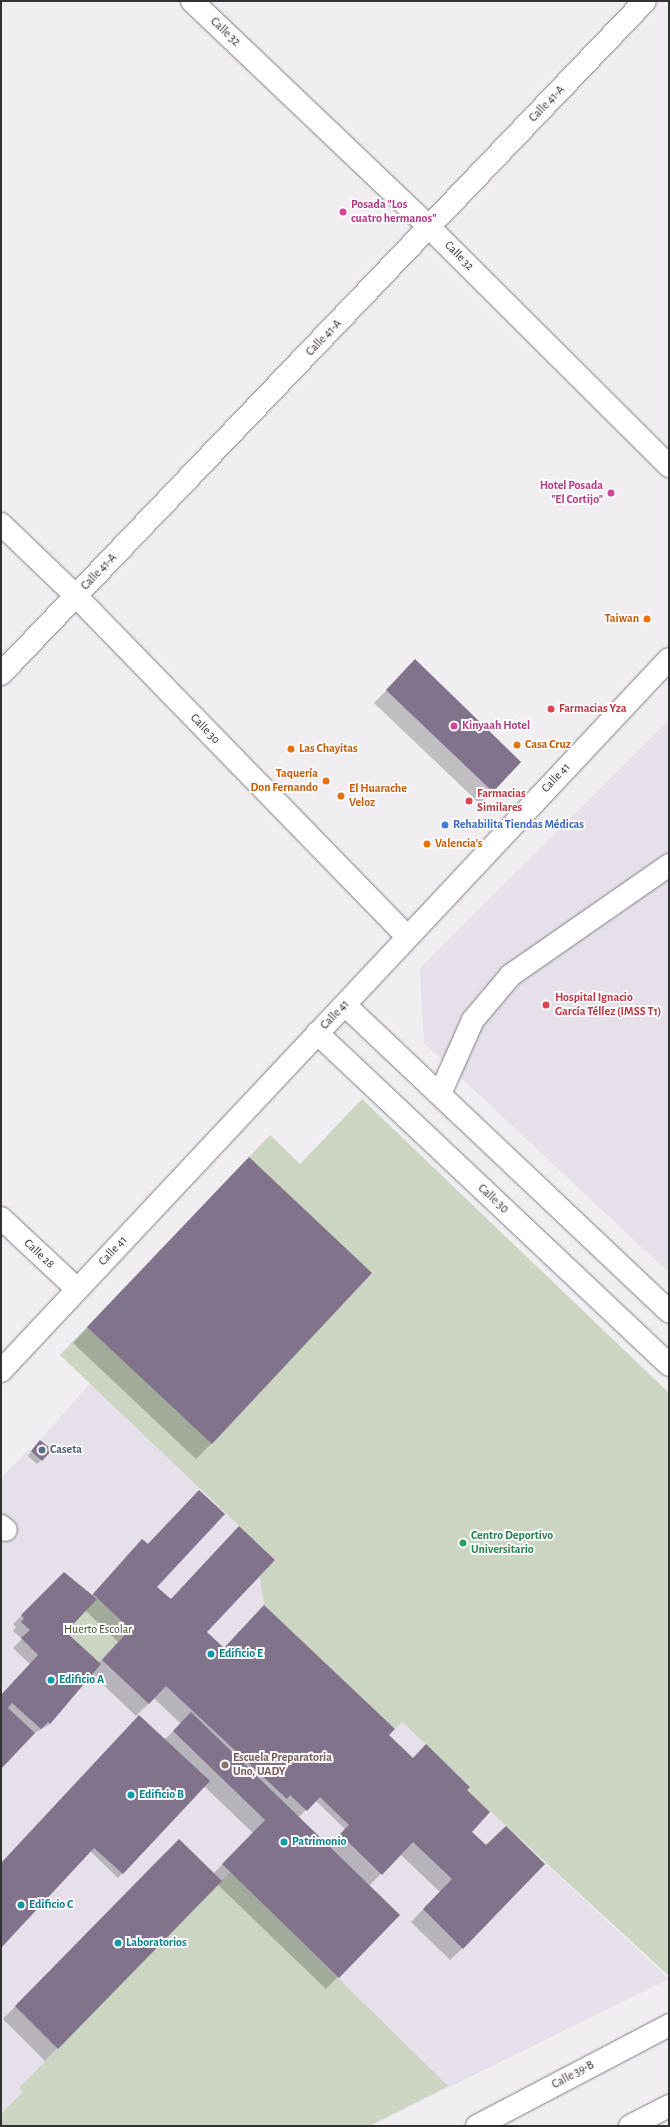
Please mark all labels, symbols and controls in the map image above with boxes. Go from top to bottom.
street label: Calle 32 [207,14,243,50]
street label: Calle 41-A [526,83,568,125]
place label: Posada "Los cuatro hermanos" [351,198,436,226]
marker: Posada "Los cuatro hermanos" [338,207,348,217]
street label: Calle 32 [441,238,477,274]
street label: Calle 41-A [303,317,345,359]
place label: Hotel Posada "El Cortijo" [540,479,603,507]
marker: Hotel Posada "El Cortijo" [606,488,616,498]
street label: Calle 41-A [78,551,120,593]
place label: Taiwan [605,612,639,626]
marker: Taiwan [642,614,652,624]
place label: Farmacias Yza [559,702,626,716]
marker: Farmacias Yza [546,704,556,714]
street label: Calle 30 [187,711,223,747]
place label: Kinyaah Hotel [462,719,530,733]
marker: Kinyaah Hotel [449,721,459,731]
place label: Casa Cruz [525,738,571,752]
marker: Casa Cruz [512,740,522,750]
place label: Las Chayitas [299,742,358,756]
marker: Las Chayitas [286,744,296,754]
street label: Calle 41 [539,760,573,796]
place label: Taquería Don Fernando [251,767,318,795]
marker: Taquería Don Fernando [321,776,331,786]
place label: El Huarache Veloz [349,782,407,810]
place label: Farmacias Similares [477,787,526,815]
marker: El Huarache Veloz [336,791,346,801]
marker: Farmacias Similares [464,796,474,806]
place label: Rehabilita Tiendas Médicas [453,818,584,832]
marker: Rehabilita Tiendas Médicas [440,820,450,830]
place label: Valencia's [435,837,482,851]
marker: Valencia's [422,839,432,849]
place label: Hospital Ignacio García Téllez (IMSS T1) [555,991,661,1019]
street label: Calle 41 [318,997,352,1033]
marker: Hospital Ignacio García Téllez (IMSS T1) [540,999,552,1011]
street label: Calle 30 [475,1181,511,1217]
street label: Calle 41 [96,1233,130,1269]
street label: Calle 28 [21,1236,57,1272]
place label: Caseta [50,1443,82,1457]
marker: Caseta [37,1445,47,1455]
place label: Centro Deportivo Universitario [471,1529,553,1557]
marker: Centro Deportivo Universitario [458,1538,468,1548]
park label: Huerto Escolar [64,1623,132,1637]
place label: Edificio E [219,1647,263,1661]
marker: Edificio E [206,1649,216,1659]
place label: Edificio A [59,1673,104,1687]
marker: Edificio A [46,1675,56,1685]
place label: Escuela Preparatoria Uno, UADY [233,1751,332,1779]
marker: Escuela Preparatoria Uno, UADY [220,1760,230,1770]
place label: Edificio B [139,1788,184,1802]
marker: Edificio B [126,1790,136,1800]
place label: Patrimonio [292,1835,346,1849]
marker: Patrimonio [279,1837,289,1847]
place label: Edificio C [29,1898,73,1912]
marker: Edificio C [16,1900,26,1910]
place label: Laboratorios [126,1936,187,1950]
marker: Laboratorios [113,1938,123,1948]
street label: Calle 39-B [549,2058,597,2092]

